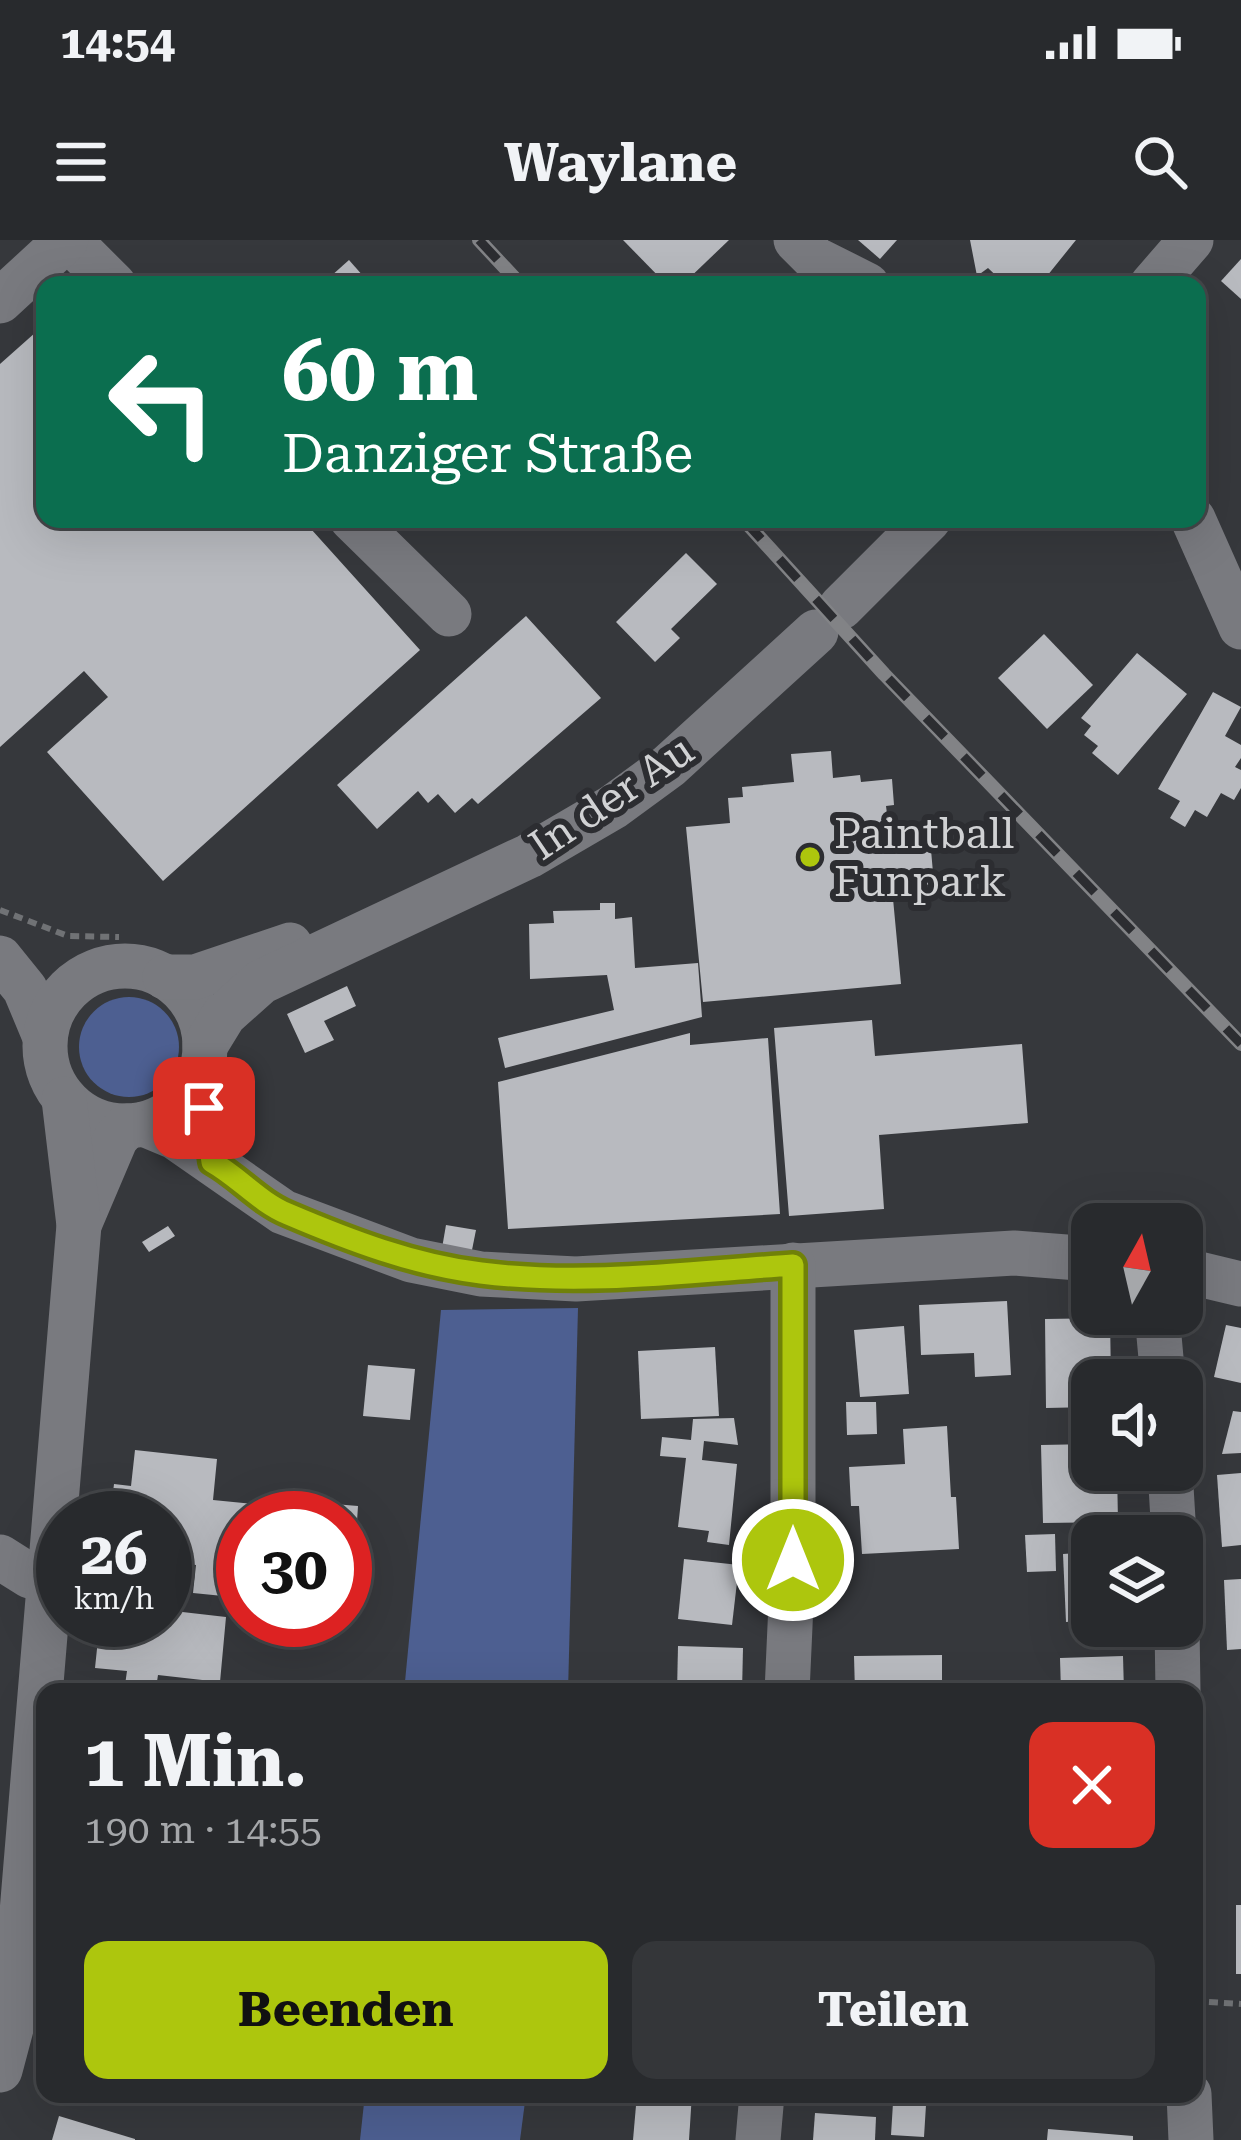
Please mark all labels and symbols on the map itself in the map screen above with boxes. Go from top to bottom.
street label: In der Au [520,725,702,870]
place label: Paintball Funpark [834,809,1014,906]
marker: Paintball Funpark [797,844,823,870]
pin [153,1057,255,1159]
north arrow [1071,1203,1203,1335]
speed limit sign: 30 [216,1491,372,1647]
position arrow [730,1497,856,1623]

